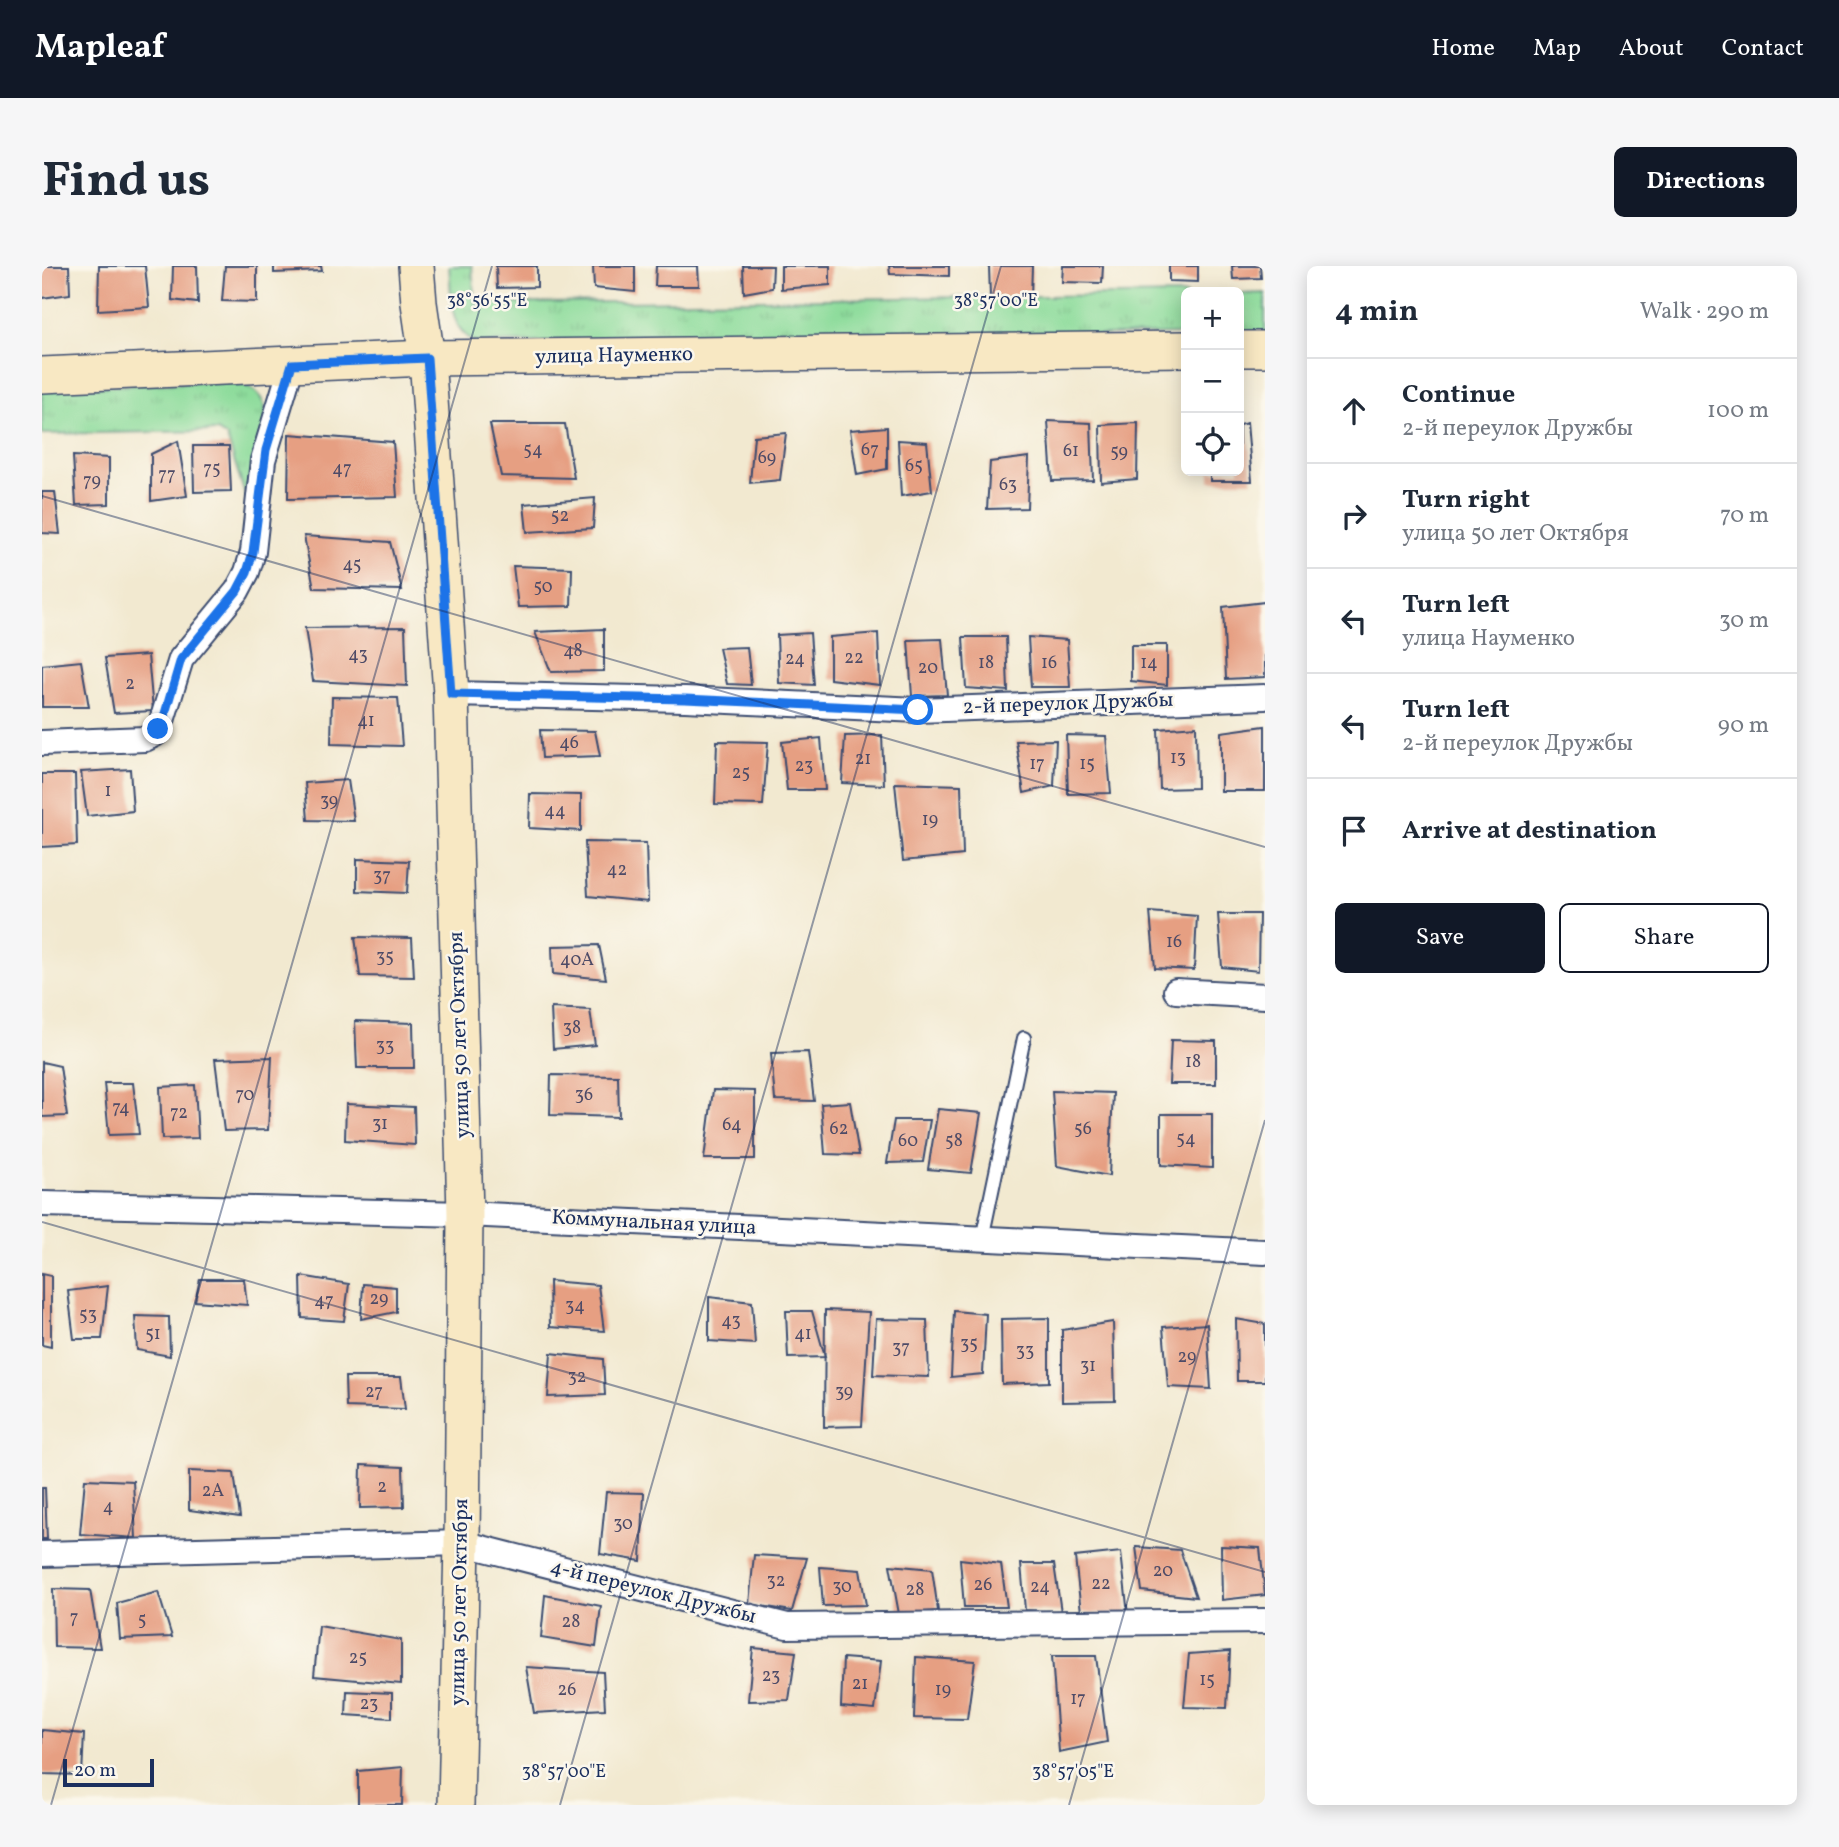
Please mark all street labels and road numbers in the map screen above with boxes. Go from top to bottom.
street label: улица Науменко [535,340,693,372]
street label: 2-й переулок Дружбы [962,686,1174,722]
street label: улица 50 лет Октября [442,931,478,1139]
street label: Коммунальная улица [551,1203,757,1243]
street label: улица 50 лет Октября [444,1498,476,1706]
street label: 4-й переулок Дружбы [547,1552,759,1632]

